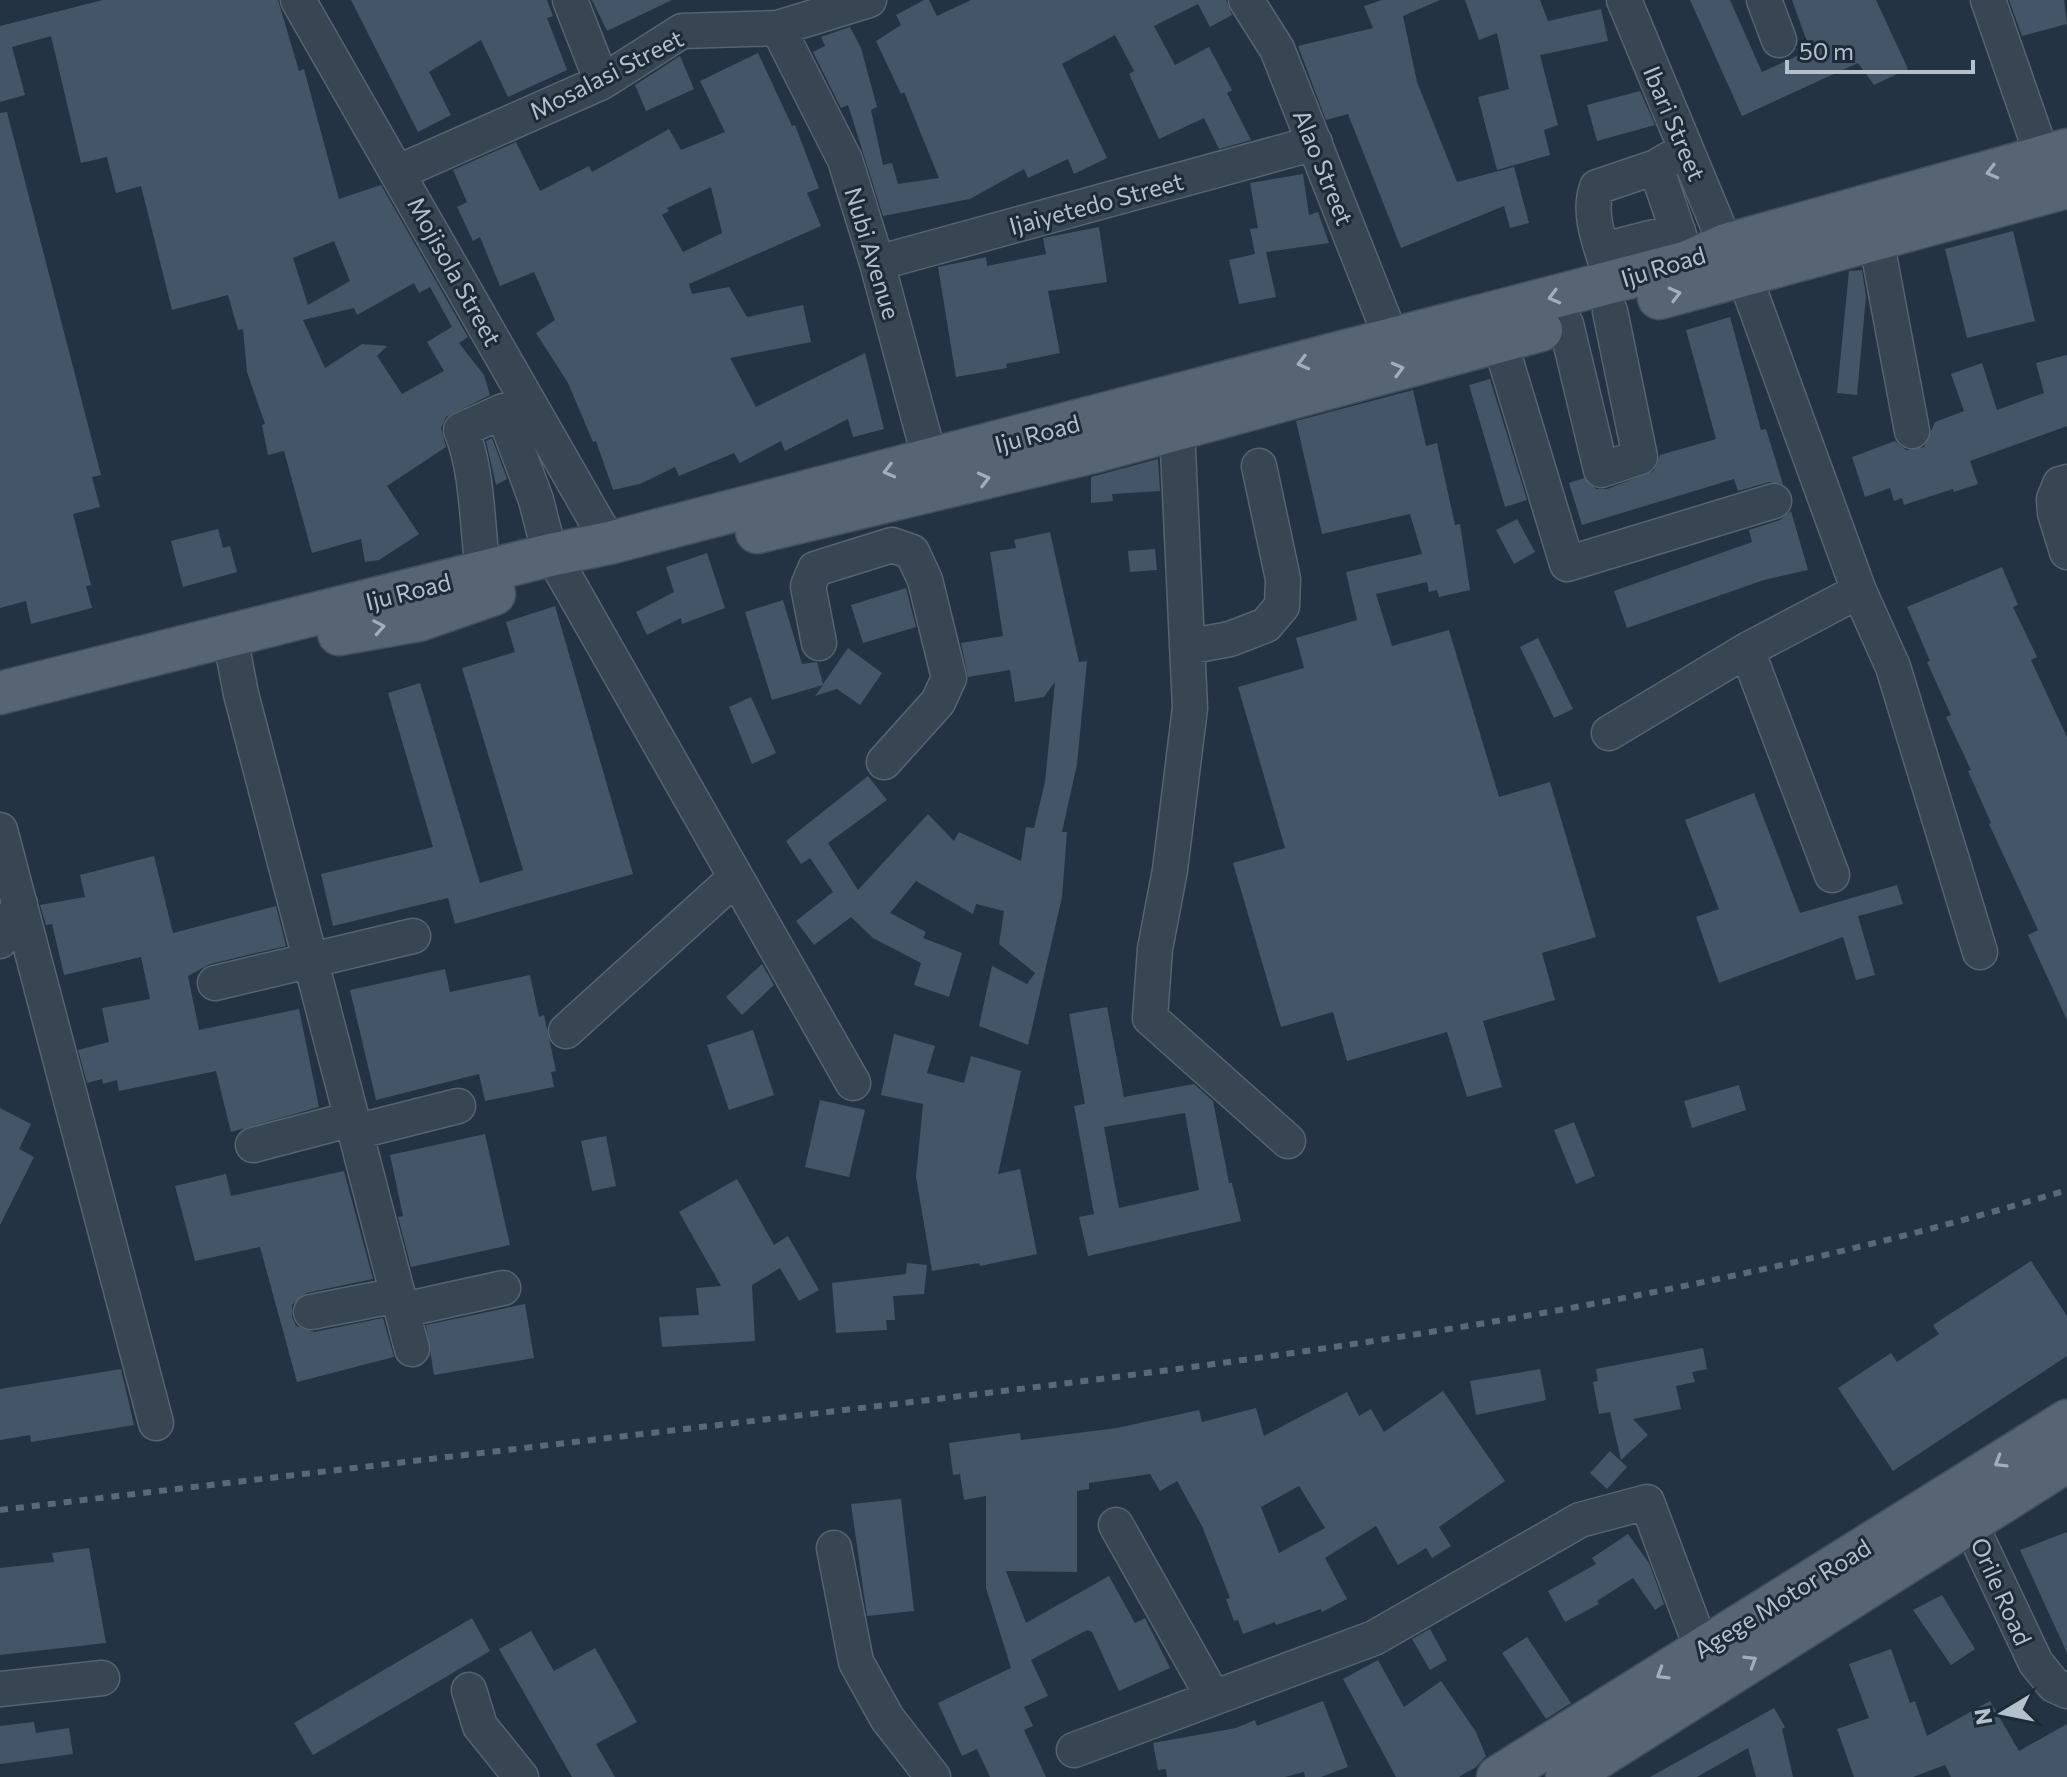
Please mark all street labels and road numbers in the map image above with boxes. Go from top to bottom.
street label: Mosalasi Street [524,23,688,125]
street label: Ibari Street [1638,61,1712,185]
street label: Alao Street [1288,105,1360,229]
street label: Ijaiyetedo Street [1006,166,1186,240]
street label: Nubi Avenue [839,184,907,322]
street label: Mojisola Street [402,191,508,351]
street label: Iju Road [1617,239,1709,293]
street label: Iju Road [991,408,1083,458]
street label: Iju Road [362,566,454,616]
street label: Agege Motor Road [1688,1532,1876,1664]
street label: Orile Road [1965,1533,2039,1649]

